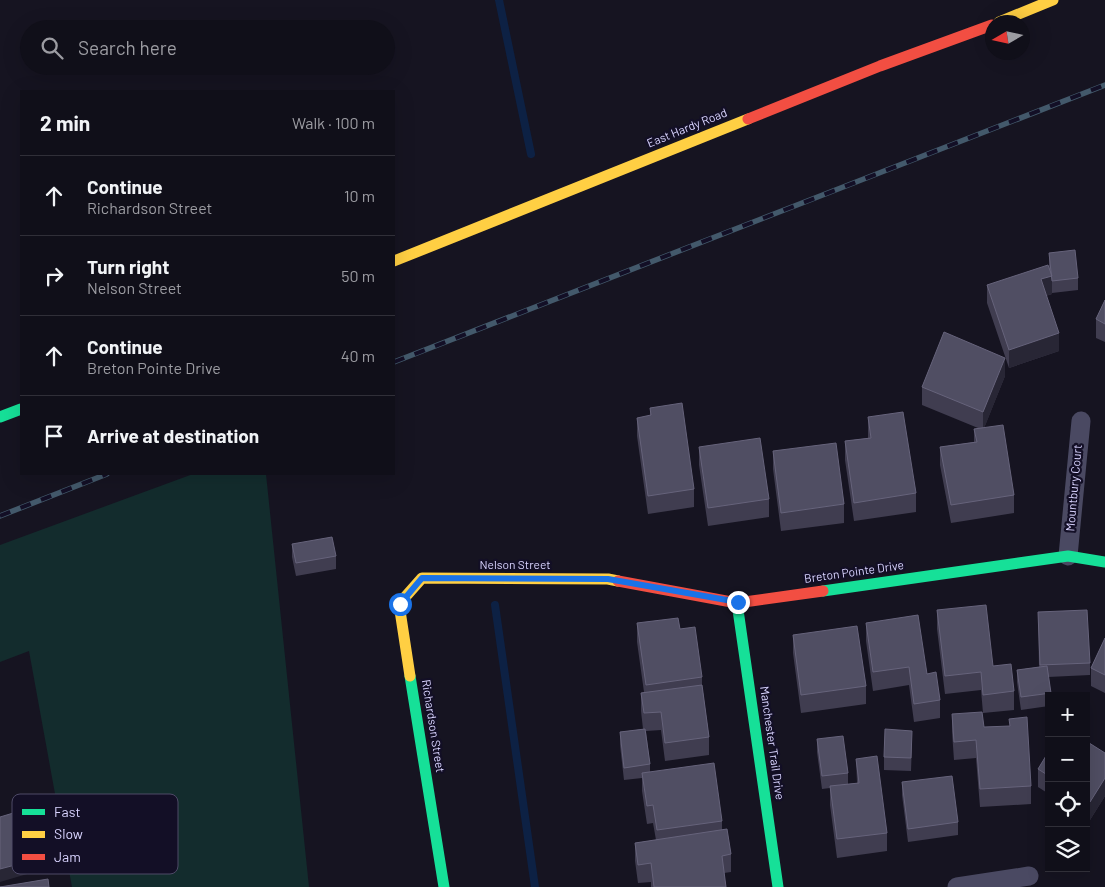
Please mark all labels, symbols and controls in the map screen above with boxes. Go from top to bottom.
north arrow [985,15,1030,60]
search box [20,20,395,75]
icon: search [38,34,66,62]
text: Search here [78,36,177,59]
street label: East Hardy Road [644,105,729,150]
text: 2 min [40,110,90,135]
text: Walk · 100 m [292,113,375,132]
text: Continue [87,175,163,198]
icon: ahead [40,182,68,210]
text: 10 m [344,186,375,205]
text: Richardson Street [87,198,212,217]
text: Turn right [87,255,169,278]
icon: right [40,262,68,290]
text: 50 m [341,266,375,285]
text: Nelson Street [87,278,182,297]
text: Continue [87,335,163,358]
icon: ahead [40,342,68,370]
text: 40 m [341,346,375,365]
text: Breton Pointe Drive [87,358,221,377]
icon: arrive [40,422,68,450]
text: Arrive at destination [87,424,259,447]
street label: Mountbury Court [1062,444,1084,532]
street label: Nelson Street [479,557,551,571]
street label: Breton Pointe Drive [803,557,905,585]
route end [727,591,750,614]
route start [389,593,412,616]
street label: Richardson Street [420,678,448,773]
street label: Manchester Trail Drive [758,685,788,801]
map controls [1045,692,1090,872]
button: + [1045,692,1090,737]
button: − [1045,737,1090,782]
button: locate [1045,782,1090,827]
legend [12,794,178,874]
text: Fast [54,803,80,820]
text: Slow [54,825,83,842]
button: layers [1045,827,1090,872]
text: Jam [54,848,81,865]

